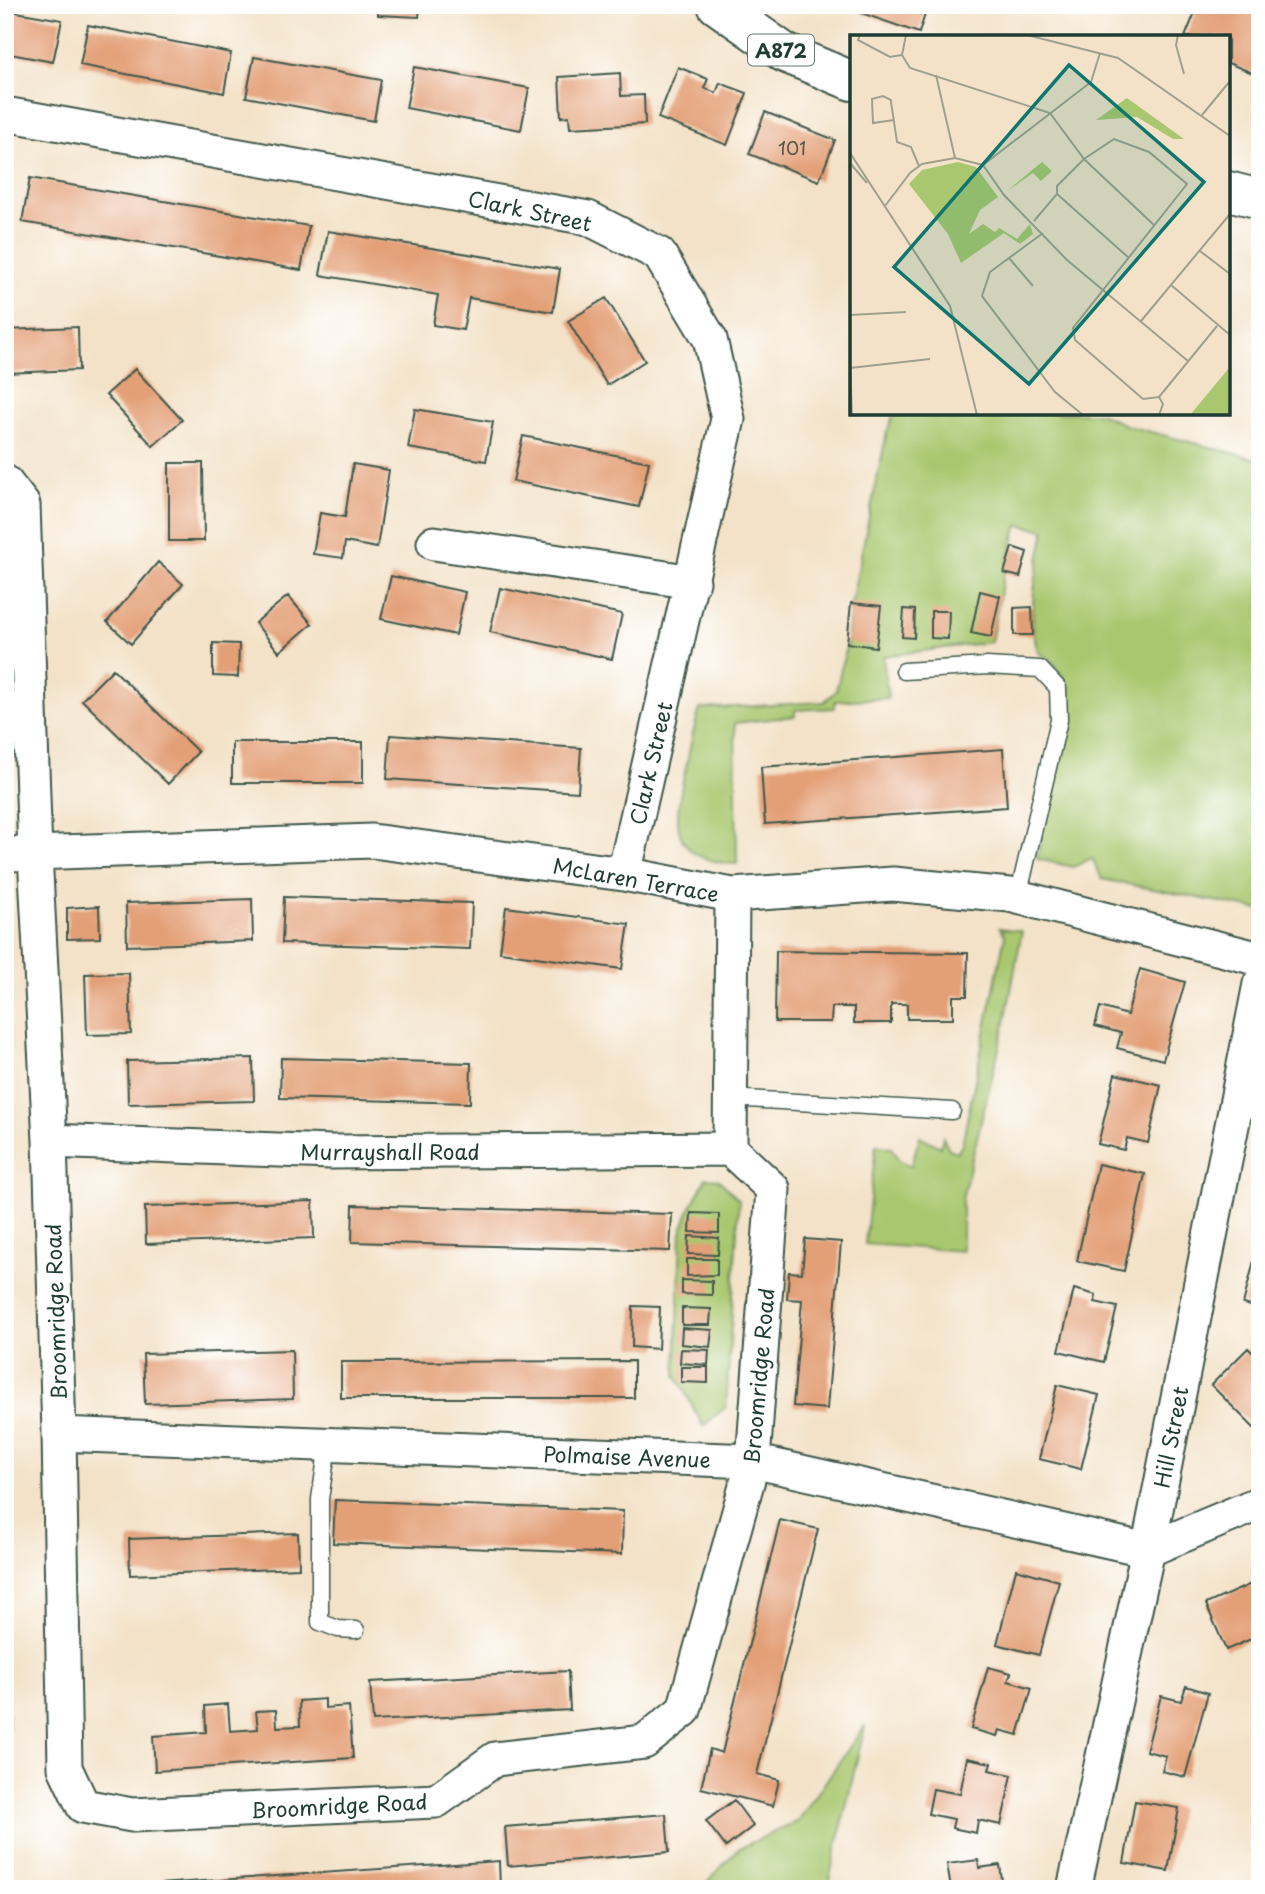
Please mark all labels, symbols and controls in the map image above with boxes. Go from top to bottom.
road number: A872 [748,34,814,66]
inset map [850,35,1230,415]
house number: 101 [778,134,806,161]
street label: Clark Street [465,181,595,239]
street label: Clark Street [620,698,680,828]
street label: McLaren Terrace [550,849,722,909]
street label: Murrayshall Road [300,1135,480,1167]
street label: Broomridge Road [36,1223,74,1401]
street label: Broomridge Road [734,1287,782,1465]
street label: Hill Street [1144,1383,1196,1491]
street label: Polmaise Avenue [543,1437,711,1475]
street label: Broomridge Road [250,1784,428,1826]

